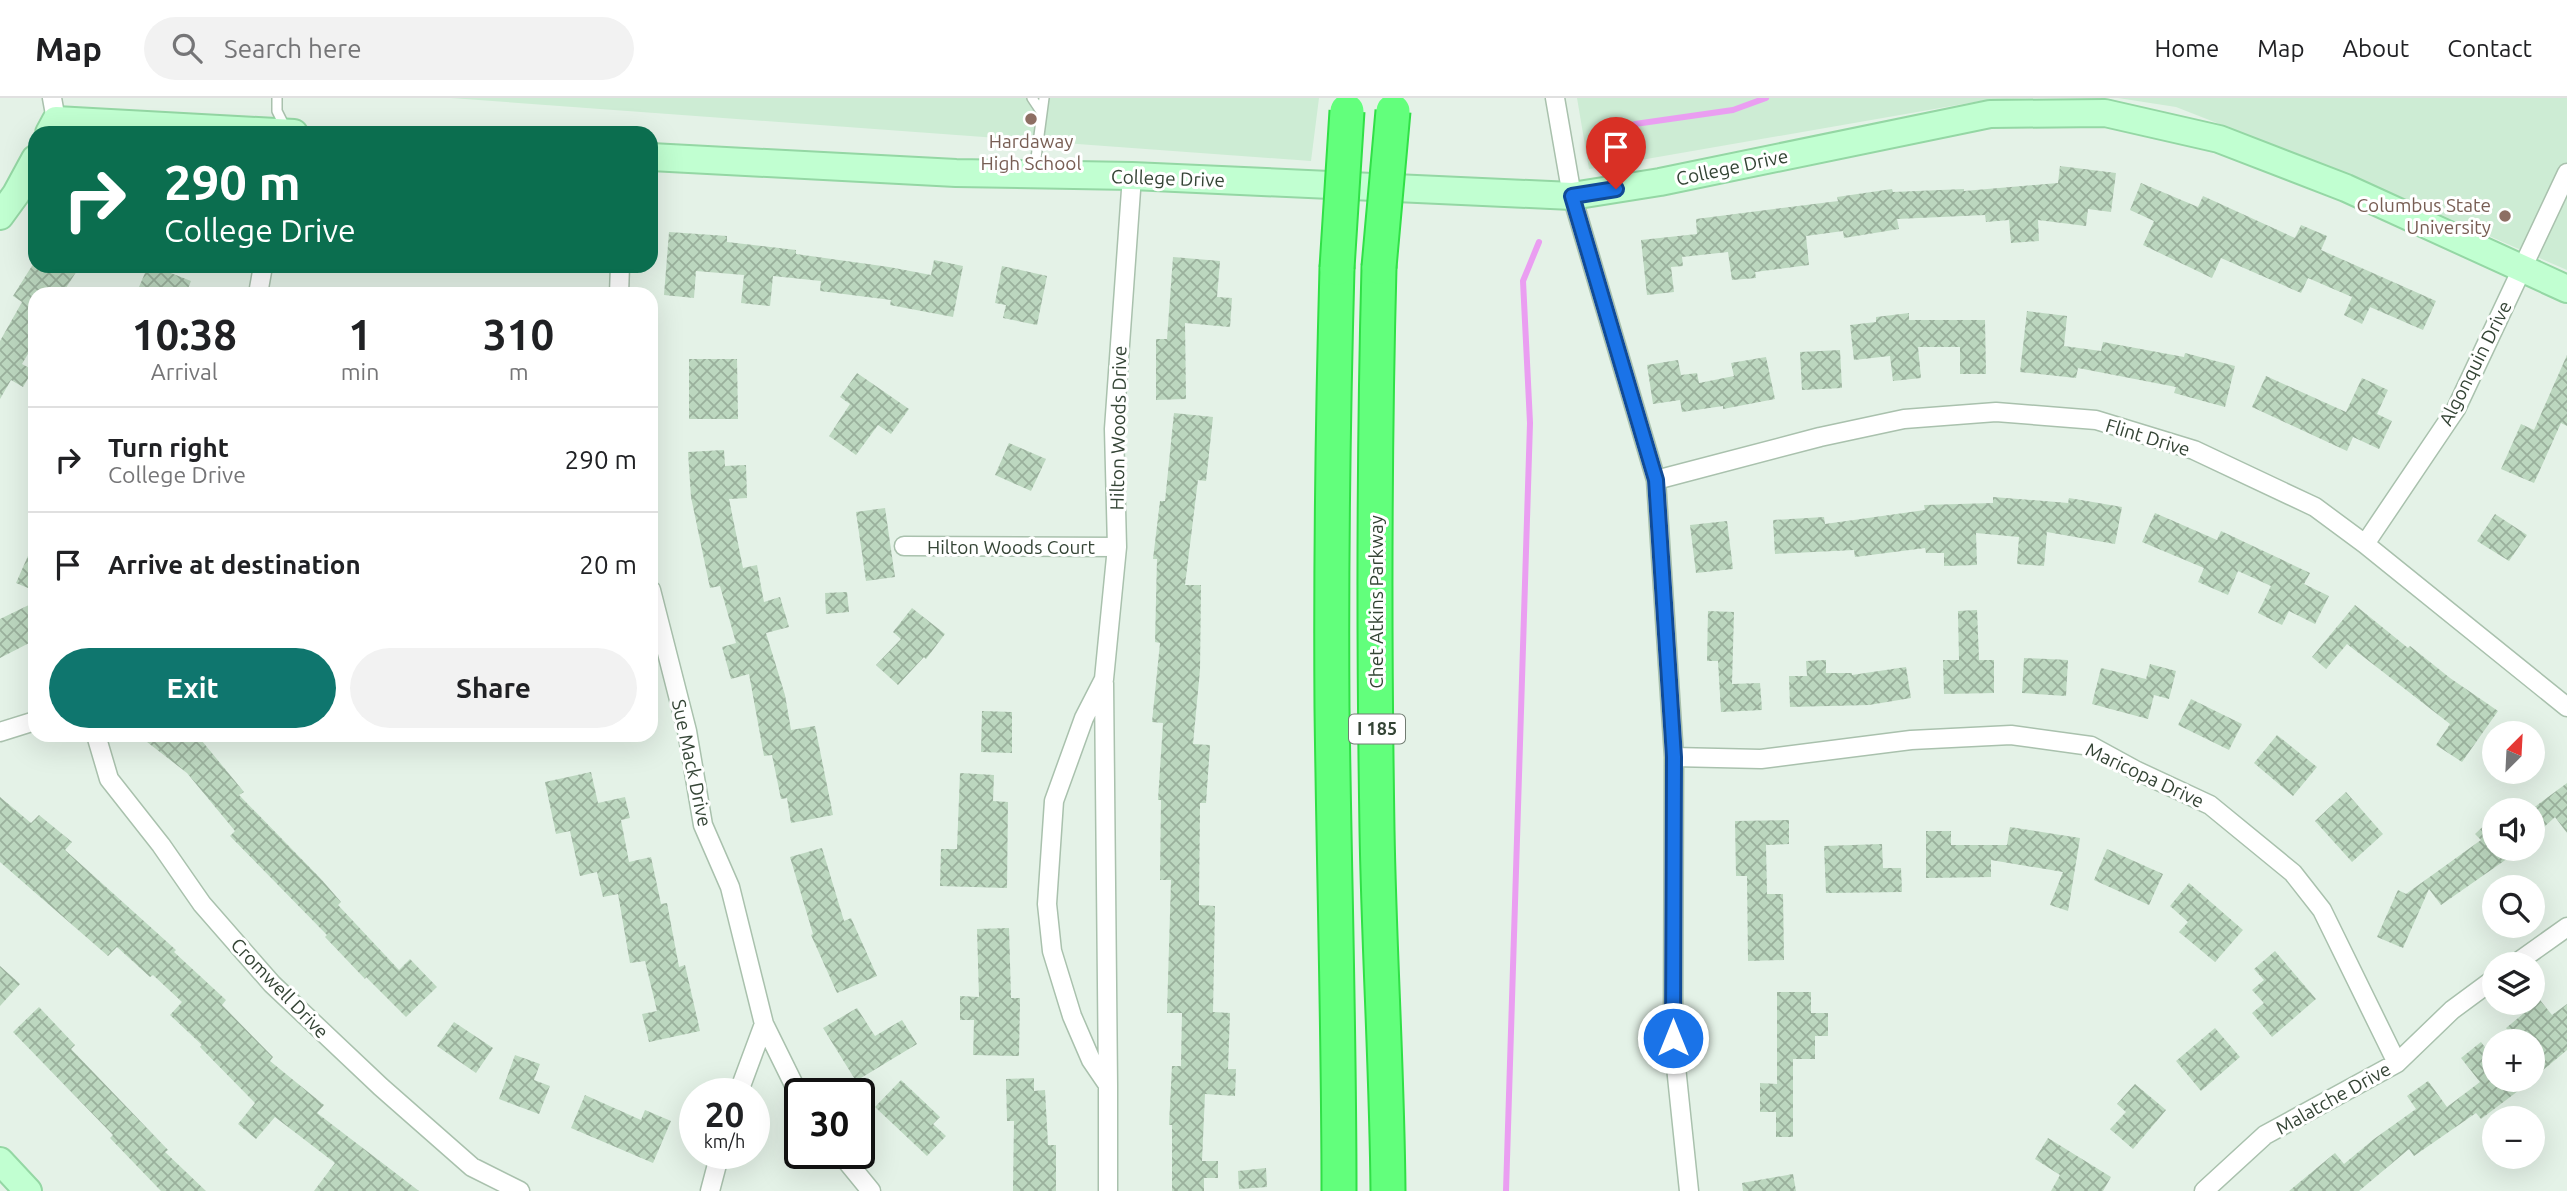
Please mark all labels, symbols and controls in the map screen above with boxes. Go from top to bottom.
search box [144,17,634,80]
icon: search [168,29,206,67]
text: Map [35,30,102,67]
text: Search here [224,34,362,63]
text: Home [2154,35,2219,62]
text: Map [2257,35,2304,62]
text: About [2342,35,2409,62]
text: Contact [2447,35,2532,62]
marker: Hardaway High School [1023,111,1039,127]
pin [1586,117,1646,189]
icon: arrive [1597,128,1635,166]
place label: Hardaway High School [981,130,1081,174]
street label: College Drive [1674,144,1790,190]
icon: right [49,154,140,245]
text: 290 m [164,154,301,209]
street label: College Drive [1111,165,1225,191]
place label: Columbus State University [2356,194,2491,238]
marker: Columbus State University [2497,208,2513,224]
text: College Drive [164,212,356,248]
street label: Algonquin Drive [2434,297,2516,429]
text: 10:38 [132,311,237,358]
text: 1 [348,311,372,358]
text: 310 [483,311,554,358]
street label: Hilton Woods Drive [1106,345,1130,511]
text: Arrival [151,359,218,384]
text: min [341,359,379,384]
text: m [509,359,529,384]
street label: Flint Drive [2103,414,2193,460]
text: Turn right [108,433,229,462]
icon: right [49,441,87,479]
text: 290 m [565,445,637,474]
text: College Drive [108,462,246,487]
street label: Chet Atkins Parkway [1365,515,1387,689]
street label: Hilton Woods Court [927,536,1096,558]
icon: arrive [49,546,87,584]
text: Arrive at destination [108,550,361,579]
text: 20 m [579,550,637,579]
button: Exit [49,648,336,728]
button: Share [350,648,637,728]
street label: Sue Mack Drive [668,697,716,829]
road number: I 185 [1349,714,1405,744]
north arrow [2482,721,2544,784]
map controls [2482,721,2545,1169]
street label: Maricopa Drive [2082,738,2208,812]
button: sound [2482,798,2545,861]
button: search [2482,875,2545,938]
street label: Cromwell Drive [227,933,333,1043]
button: layers [2482,952,2545,1015]
position arrow [1636,1001,1710,1075]
button: + [2482,1029,2545,1092]
street label: Malatche Drive [2272,1057,2394,1139]
speed limit sign: 30 [784,1078,875,1169]
text: 20 [705,1094,744,1134]
button: − [2482,1106,2545,1169]
text: km/h [704,1131,745,1151]

